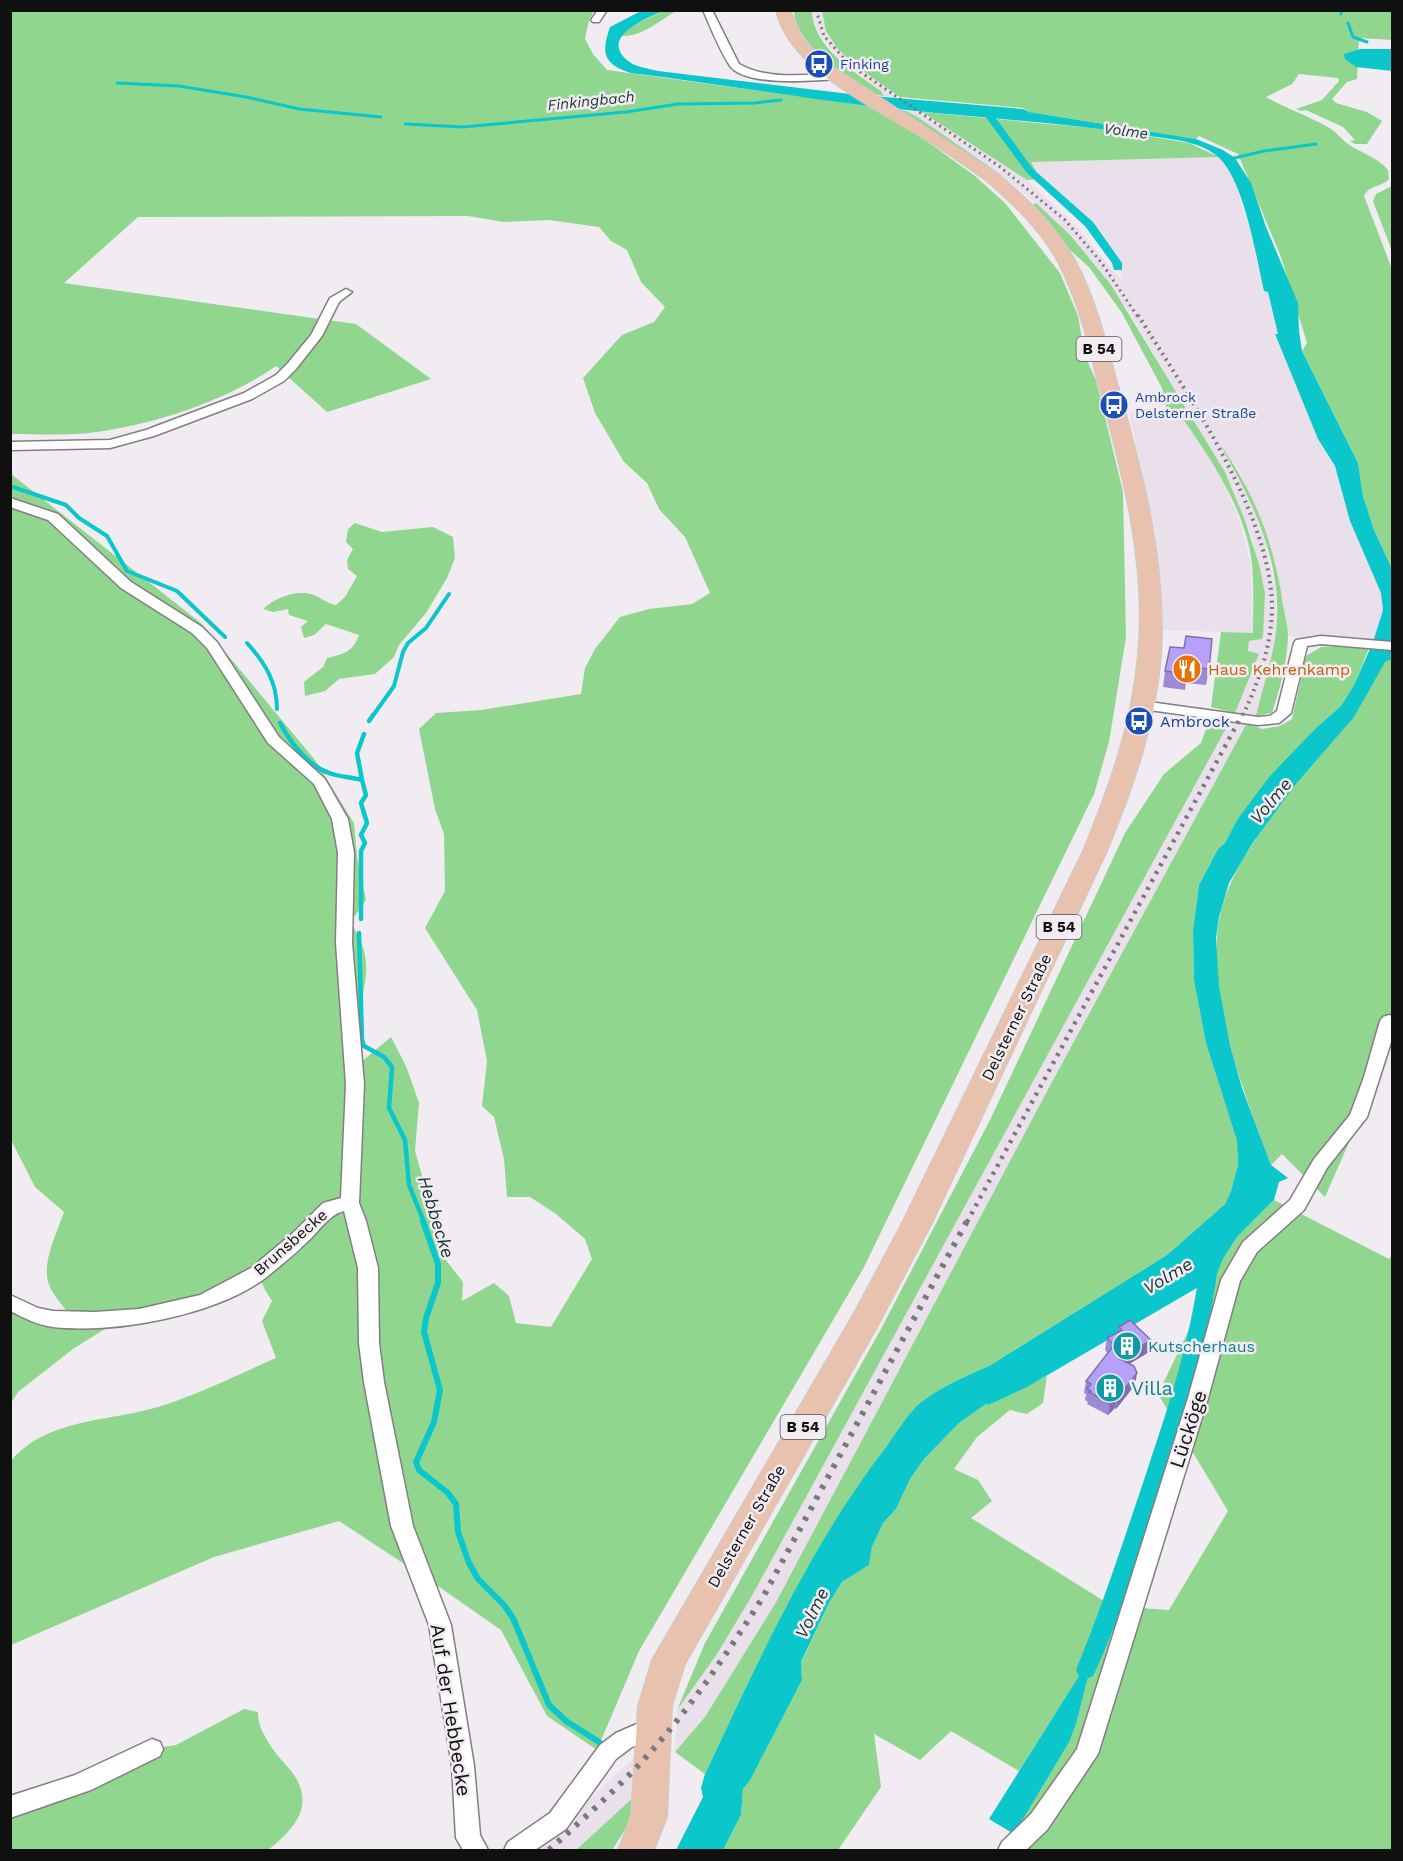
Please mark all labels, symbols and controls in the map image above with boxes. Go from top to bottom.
bus stop icon: Finking [803,48,835,80]
place label: Finking [840,56,889,72]
water label: Finkingbach [547,87,635,115]
water label: Volme [1103,119,1149,143]
road number: B 54 [1076,337,1122,361]
bus stop icon: Ambrock Delsterner Straße [1098,389,1130,421]
place label: Ambrock Delsterner Straße [1135,389,1256,421]
restaurant icon: Haus Kehrenkamp [1171,653,1203,685]
place label: Haus Kehrenkamp [1208,660,1350,679]
bus stop icon: Ambrock [1123,705,1155,737]
place label: Ambrock [1160,712,1230,731]
water label: Volme [1245,773,1296,828]
road number: B 54 [1036,915,1082,939]
street label: Delsterner Straße [977,951,1055,1084]
water label: Hebbecke [414,1173,459,1260]
street label: Brunsbecke [250,1205,331,1280]
water label: Volme [1139,1253,1196,1298]
building icon: Kutscherhaus [1111,1330,1143,1362]
place label: Kutscherhaus [1148,1337,1255,1356]
building icon: Villa [1094,1372,1126,1404]
place label: Villa [1131,1376,1173,1400]
street label: Lücköge [1164,1387,1212,1471]
road number: B 54 [780,1415,826,1439]
street label: Delsterner Straße [704,1461,789,1591]
water label: Volme [790,1584,833,1642]
street label: Auf der Hebbecke [426,1622,476,1798]

